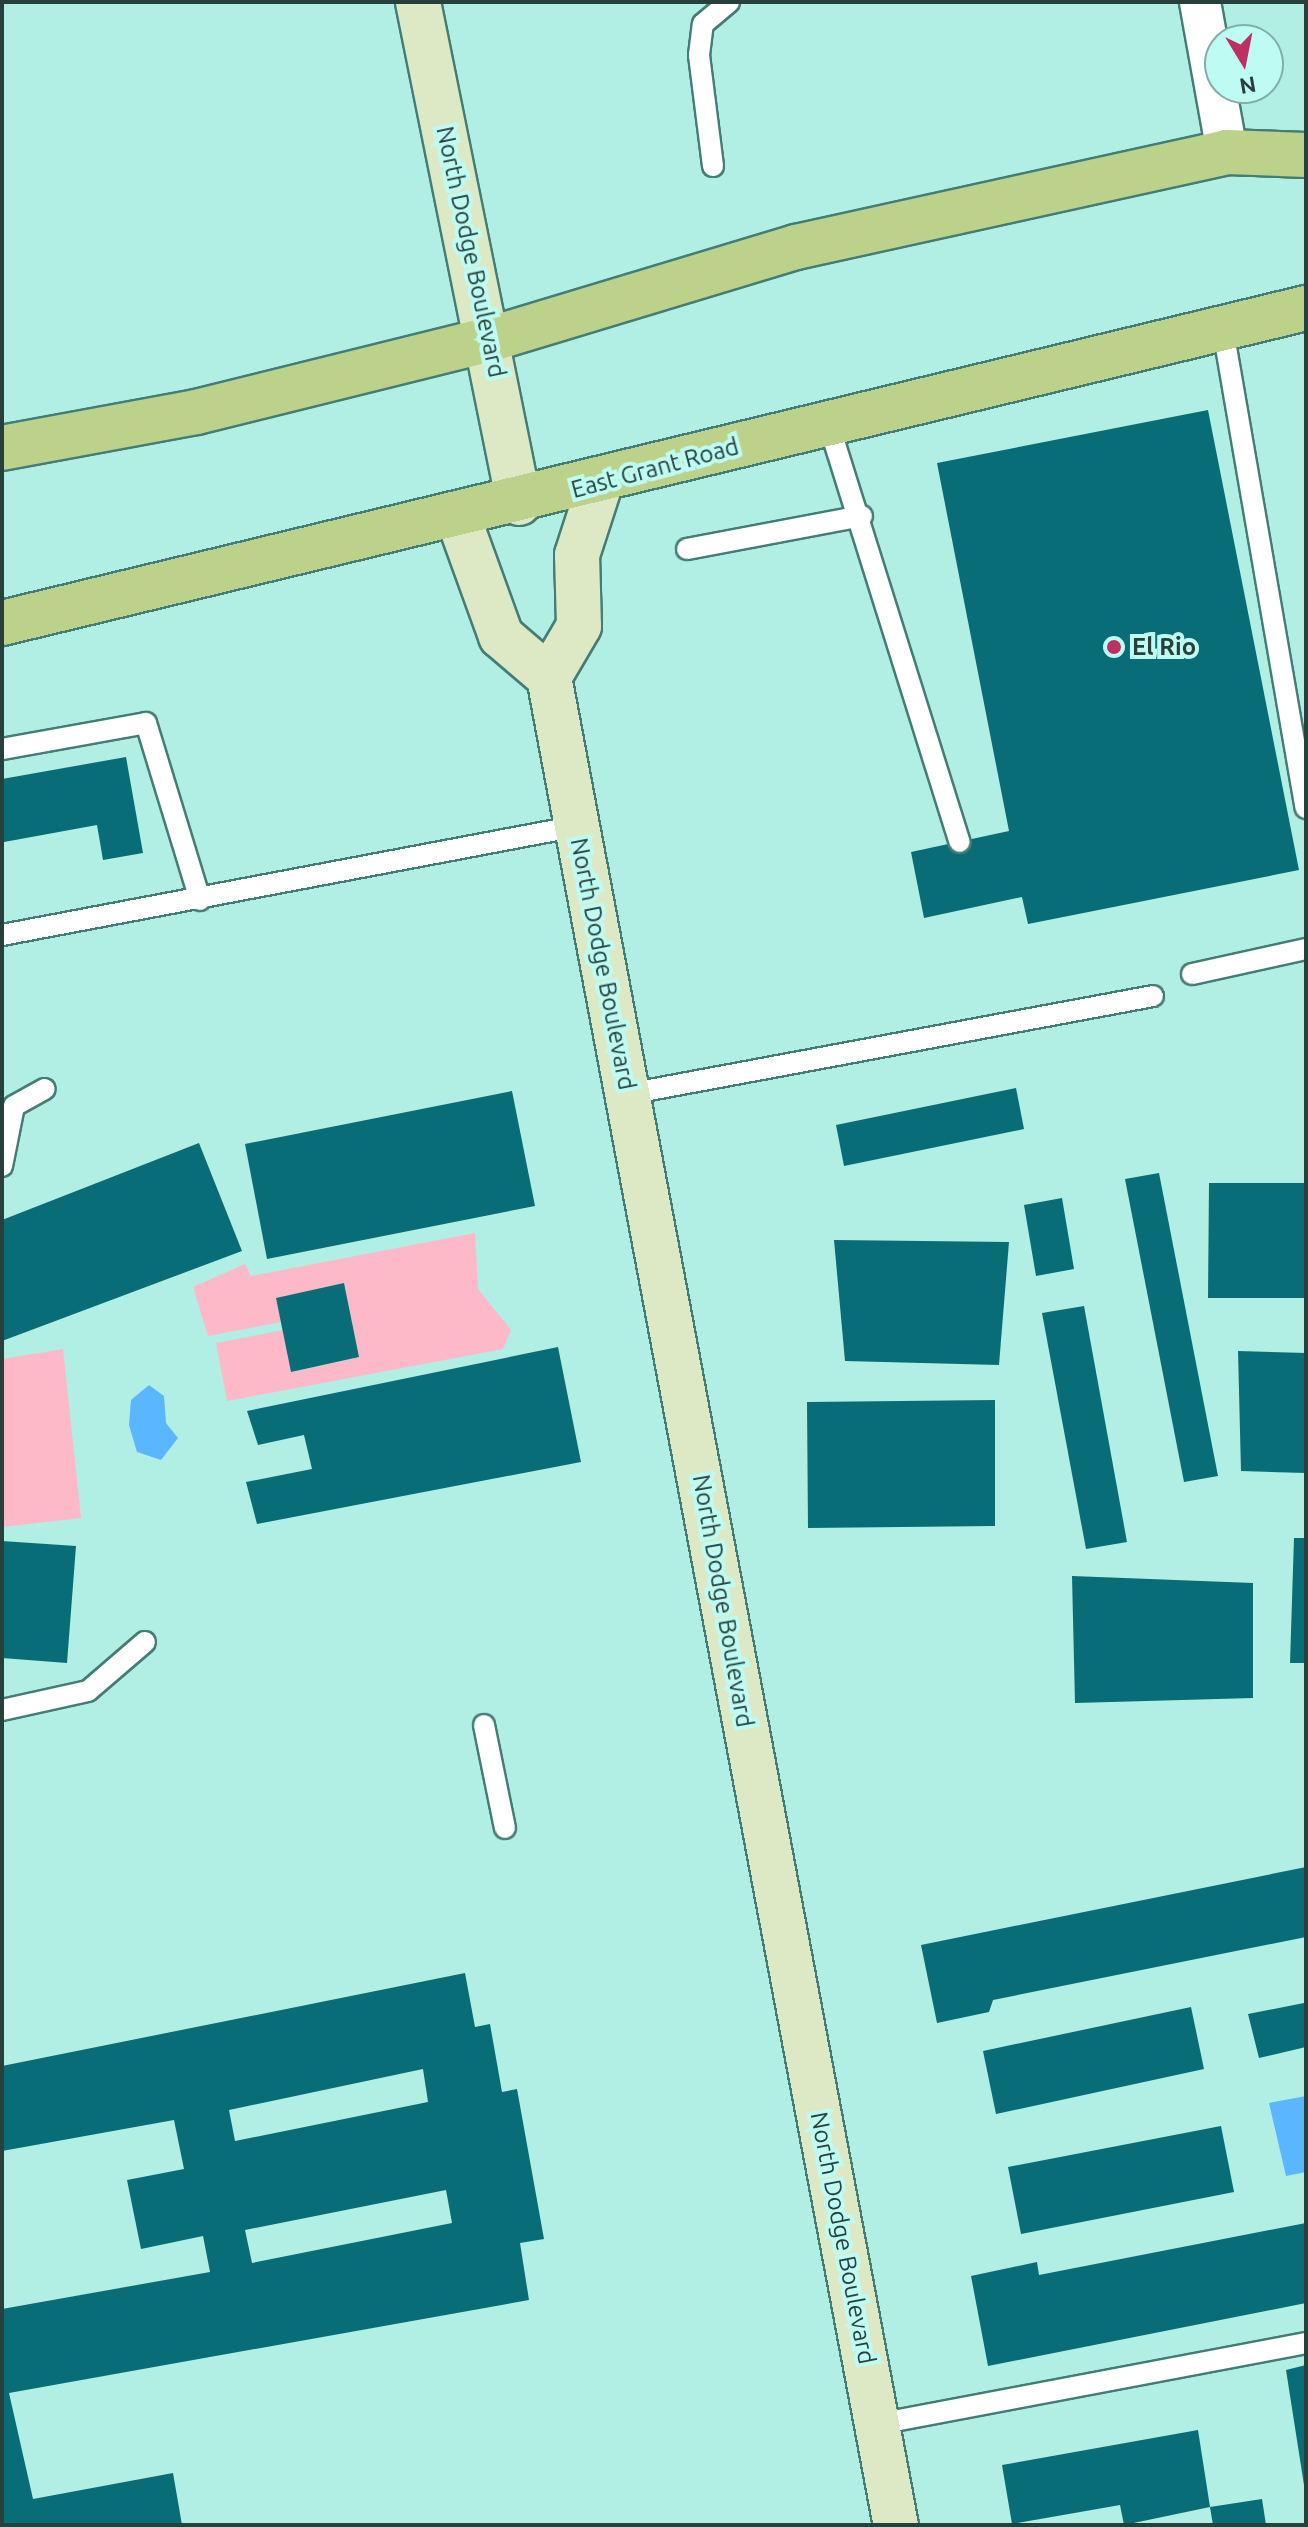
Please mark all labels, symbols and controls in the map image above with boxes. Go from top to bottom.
north arrow [1204,24,1284,104]
text: N [1238,72,1258,100]
street label: North Dodge Boulevard [430,124,512,380]
street label: East Grant Road [568,432,742,504]
place label: El Rio [1132,633,1196,661]
marker: El Rio [1103,636,1125,658]
street label: North Dodge Boulevard [564,836,642,1092]
street label: North Dodge Boulevard [687,1472,759,1730]
street label: North Dodge Boulevard [804,2110,882,2366]

